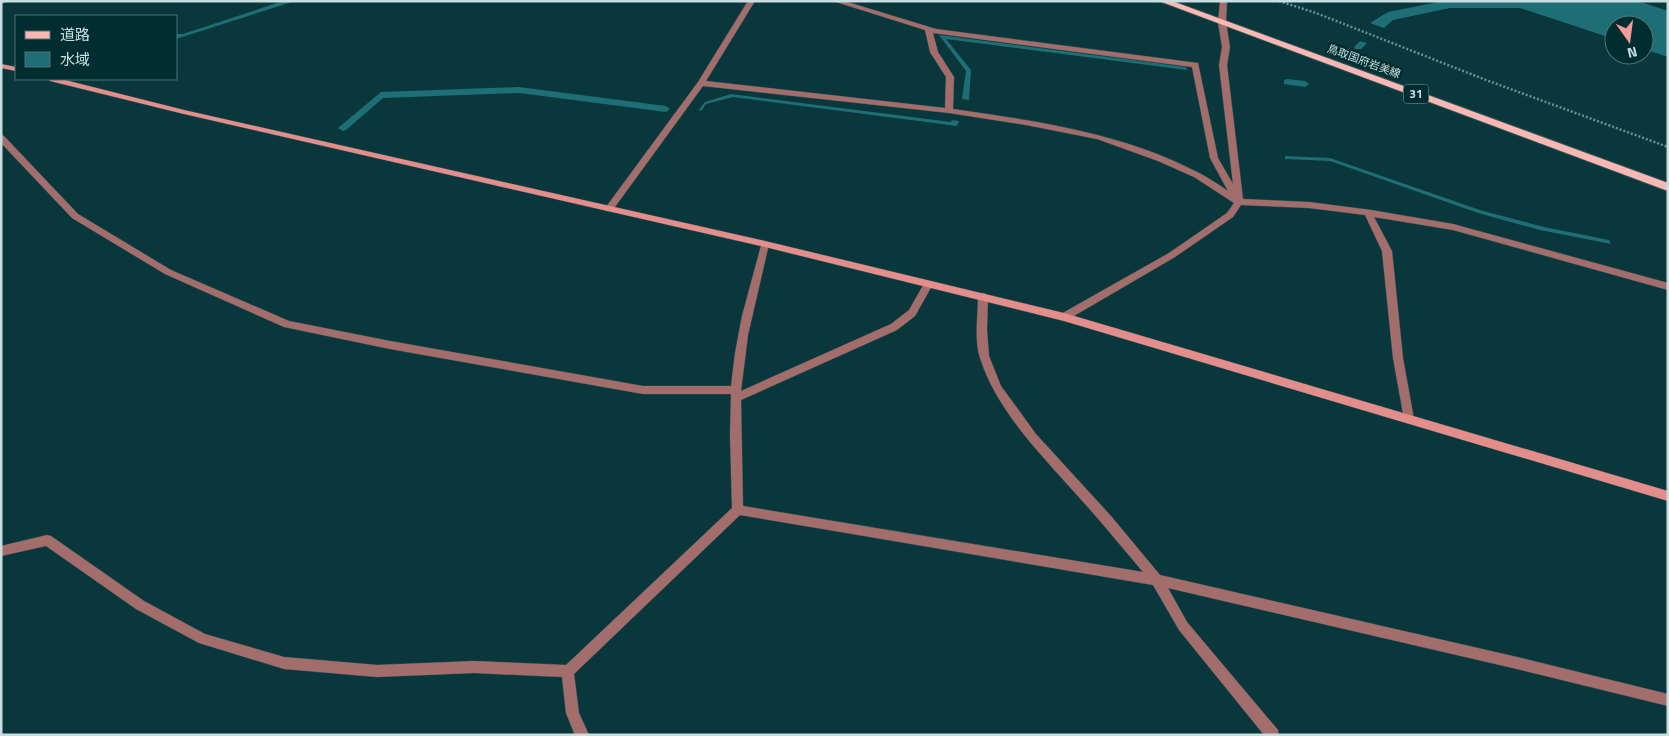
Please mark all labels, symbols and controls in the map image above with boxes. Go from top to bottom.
legend [15,15,178,80]
north arrow [1604,15,1654,65]
text: 道路 [60,23,90,46]
street label: 鳥取国府岩美線 [1325,40,1403,82]
text: N [1625,42,1640,64]
text: 水域 [60,48,90,71]
road number: 31 [1404,85,1428,104]

